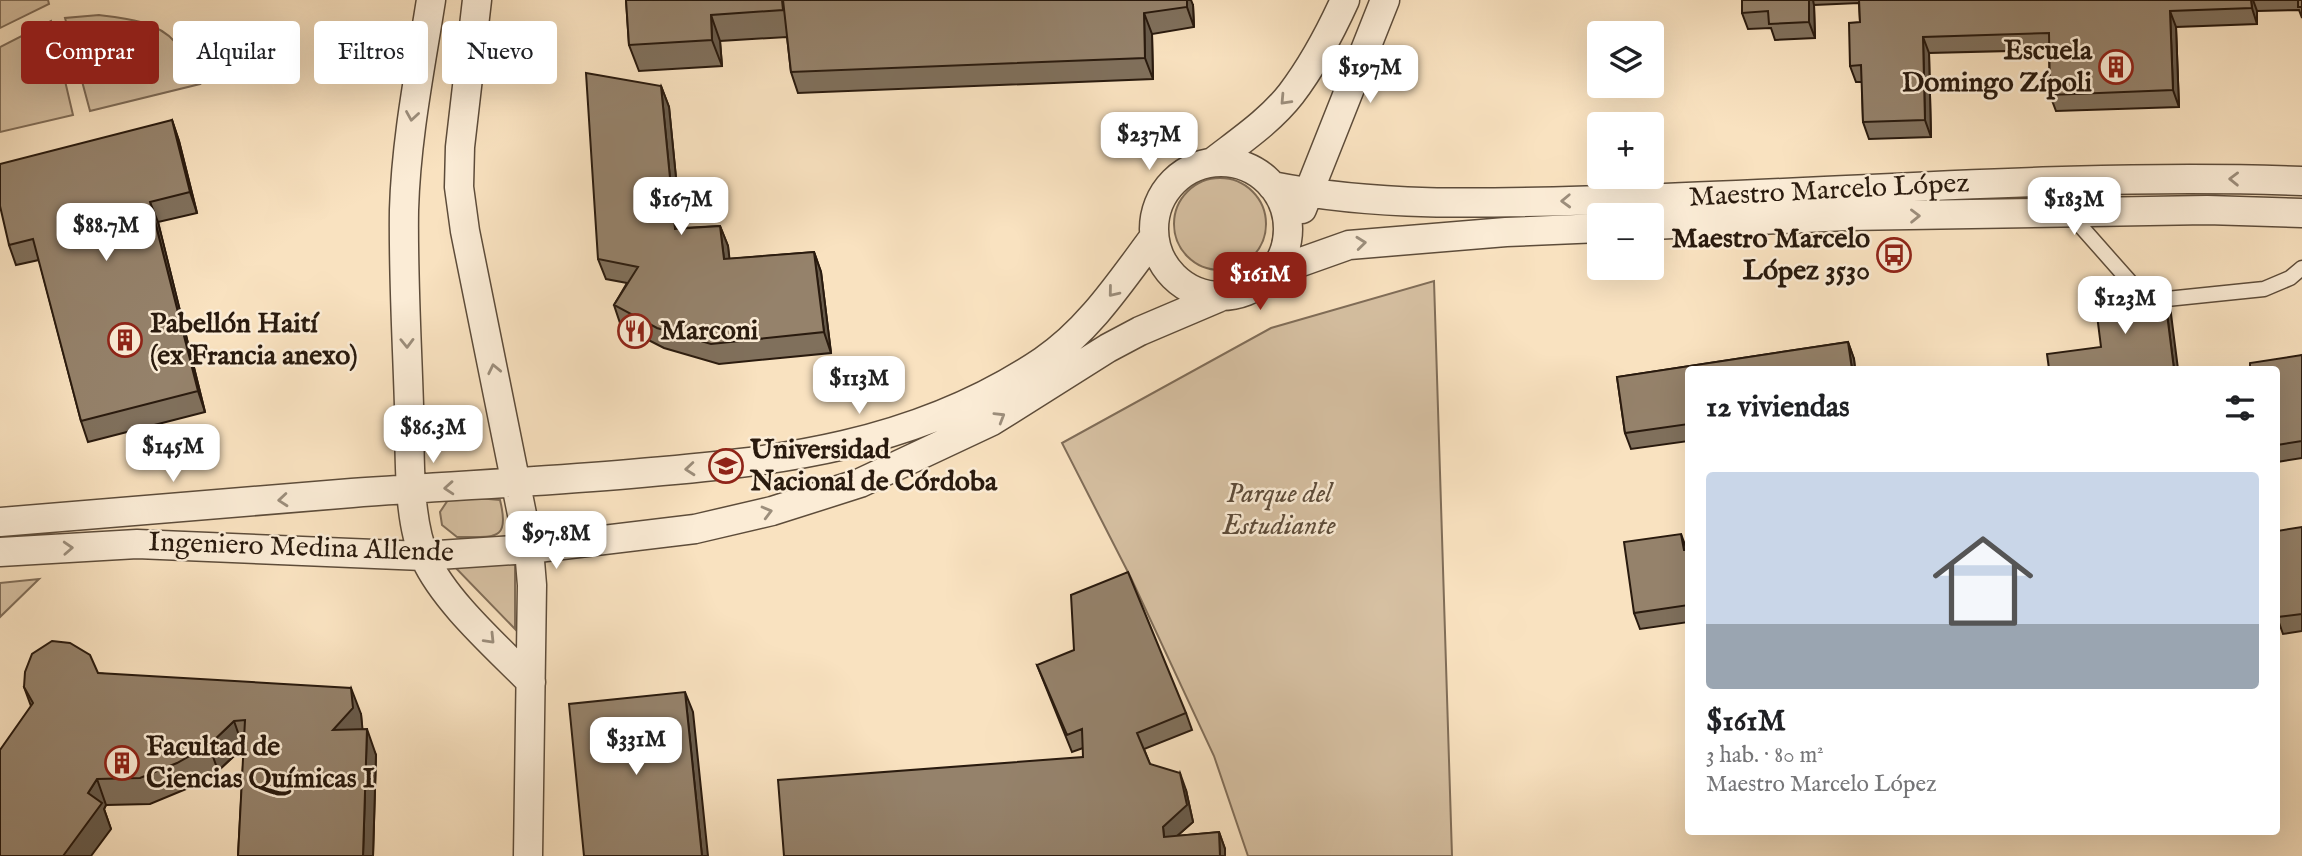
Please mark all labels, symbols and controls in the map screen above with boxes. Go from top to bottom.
chip: Comprar [21,21,159,84]
chip: Alquilar [173,21,300,84]
chip: Filtros [314,21,428,84]
chip: Nuevo [442,21,557,84]
map controls [1587,21,1664,280]
button: layers [1587,21,1664,98]
place label: Escuela Domingo Zípoli [1902,34,2093,101]
pin: $197M [1321,46,1419,105]
building icon: Escuela Domingo Zípoli [2097,48,2135,86]
text: $197M [1338,53,1402,82]
one-way arrow [1281,92,1293,105]
one-way arrow [405,110,420,122]
button: + [1587,112,1664,189]
pin: $237M [1100,113,1198,172]
text: $237M [1117,120,1181,149]
street label: Maestro Marcelo López [1688,166,1970,216]
one-way arrow [2228,171,2239,187]
pin: $167M [632,177,730,237]
pin: $183M [2025,177,2123,237]
text: $167M [649,185,713,214]
text: $183M [2044,185,2104,214]
one-way arrow [1560,193,1571,208]
button: − [1587,203,1664,280]
pin: $88.7M [49,204,163,263]
one-way arrow [1910,208,1921,223]
text: $88.7M [73,211,139,240]
place label: Maestro Marcelo López 3530 [1672,222,1870,289]
one-way arrow [1355,236,1367,251]
bus stop icon: Maestro Marcelo López 3530 [1875,236,1913,274]
pin: $161M [1211,252,1309,312]
text: $161M [1229,260,1291,289]
pin: $123M [2076,276,2174,336]
one-way arrow [1109,283,1121,296]
text: $123M [2094,284,2156,313]
place label: Pabellón Haití (ex Francia anexo) [150,307,358,374]
restaurant icon: Marconi [616,312,654,350]
place label: Marconi [660,314,759,349]
building icon: Pabellón Haití (ex Francia anexo) [106,321,144,359]
one-way arrow [399,338,415,349]
pin: $113M [810,356,908,416]
one-way arrow [487,363,502,375]
text: $113M [829,364,889,393]
text: 12 viviendas [1706,389,1849,427]
icon: filters [2221,389,2259,427]
pin: $86.3M [376,406,490,465]
one-way arrow [992,412,1005,425]
text: $86.3M [400,413,466,442]
pin: $145M [124,424,222,484]
text: $145M [142,432,204,461]
place label: Universidad Nacional de Córdoba [749,433,998,500]
school or university icon: Universidad Nacional de Córdoba [707,447,745,485]
one-way arrow [684,461,695,476]
park label: Parque del Estudiante [1221,477,1337,544]
one-way arrow [444,480,455,495]
one-way arrow [277,492,288,507]
one-way arrow [761,505,773,520]
pin: $97.8M [499,512,613,571]
icon: home [1920,518,2046,644]
text: $97.8M [521,519,591,548]
street label: Ingeniero Medina Allende [148,525,455,571]
one-way arrow [63,541,74,556]
one-way arrow [482,631,495,644]
text: $161M [1706,703,1786,741]
pin: $331M [587,718,685,777]
text: $331M [606,725,666,754]
place label: Facultad de Ciencias Químicas I [146,730,375,797]
text: 3 hab. · 80 m² [1706,741,1824,770]
building icon: Facultad de Ciencias Químicas I [103,744,141,782]
text: Maestro Marcelo López [1706,770,1937,799]

